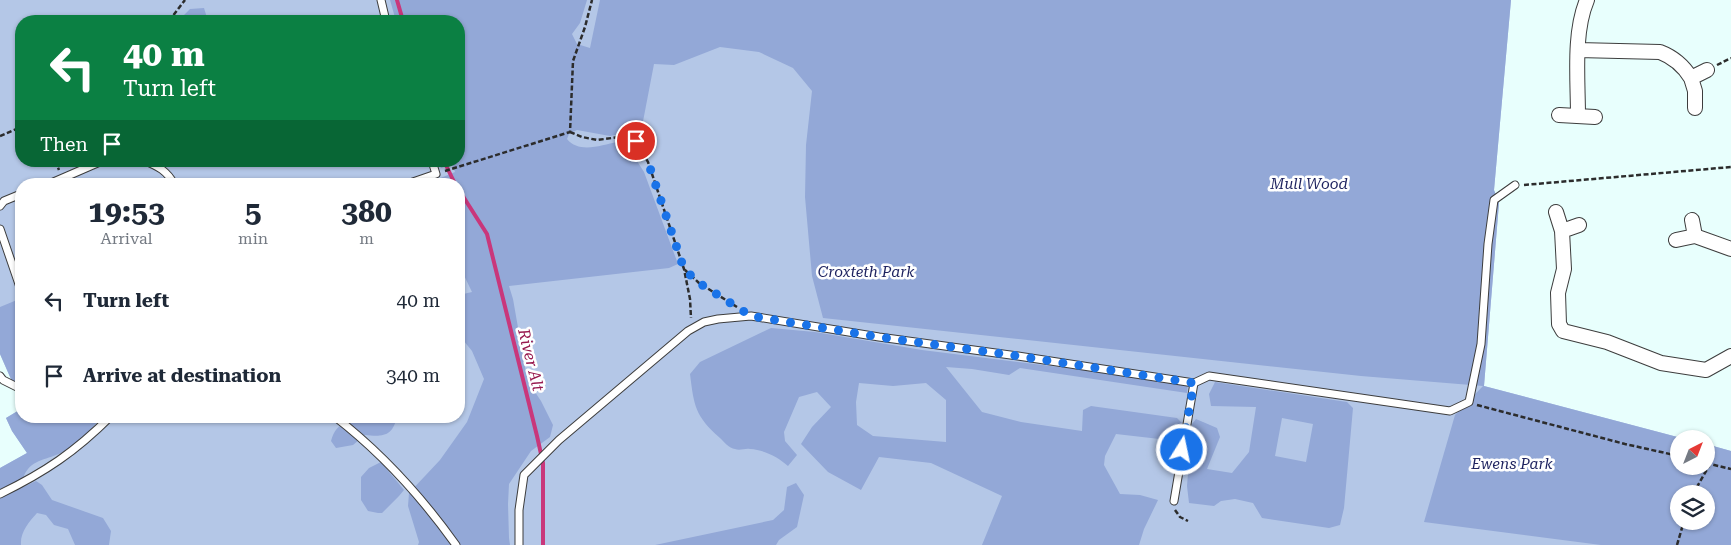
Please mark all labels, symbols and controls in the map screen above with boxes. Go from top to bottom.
text: 40 m [123,34,205,75]
icon: left [40,35,105,100]
text: Turn left [123,76,216,101]
pin [615,120,657,162]
icon: arrive [622,127,650,155]
icon: arrive [98,130,126,158]
text: Then [40,133,88,156]
park label: Mull Wood [1269,175,1348,193]
text: 19:53 [88,194,165,229]
text: 5 [245,194,261,229]
text: 380 [341,194,392,229]
text: Arrival [101,229,153,248]
text: min [238,229,268,248]
text: m [359,229,374,248]
park label: Croxteth Park [818,263,915,281]
icon: left [40,287,68,315]
text: Turn left [83,289,169,312]
text: 40 m [397,289,440,312]
water label: River Alt [514,326,548,393]
icon: arrive [40,362,68,390]
text: Arrive at destination [83,364,281,387]
text: 340 m [386,364,440,387]
position arrow [1155,423,1207,475]
north arrow [1670,430,1715,475]
map controls [1670,430,1715,530]
park label: Ewens Park [1470,455,1554,473]
button: layers [1670,485,1715,530]

